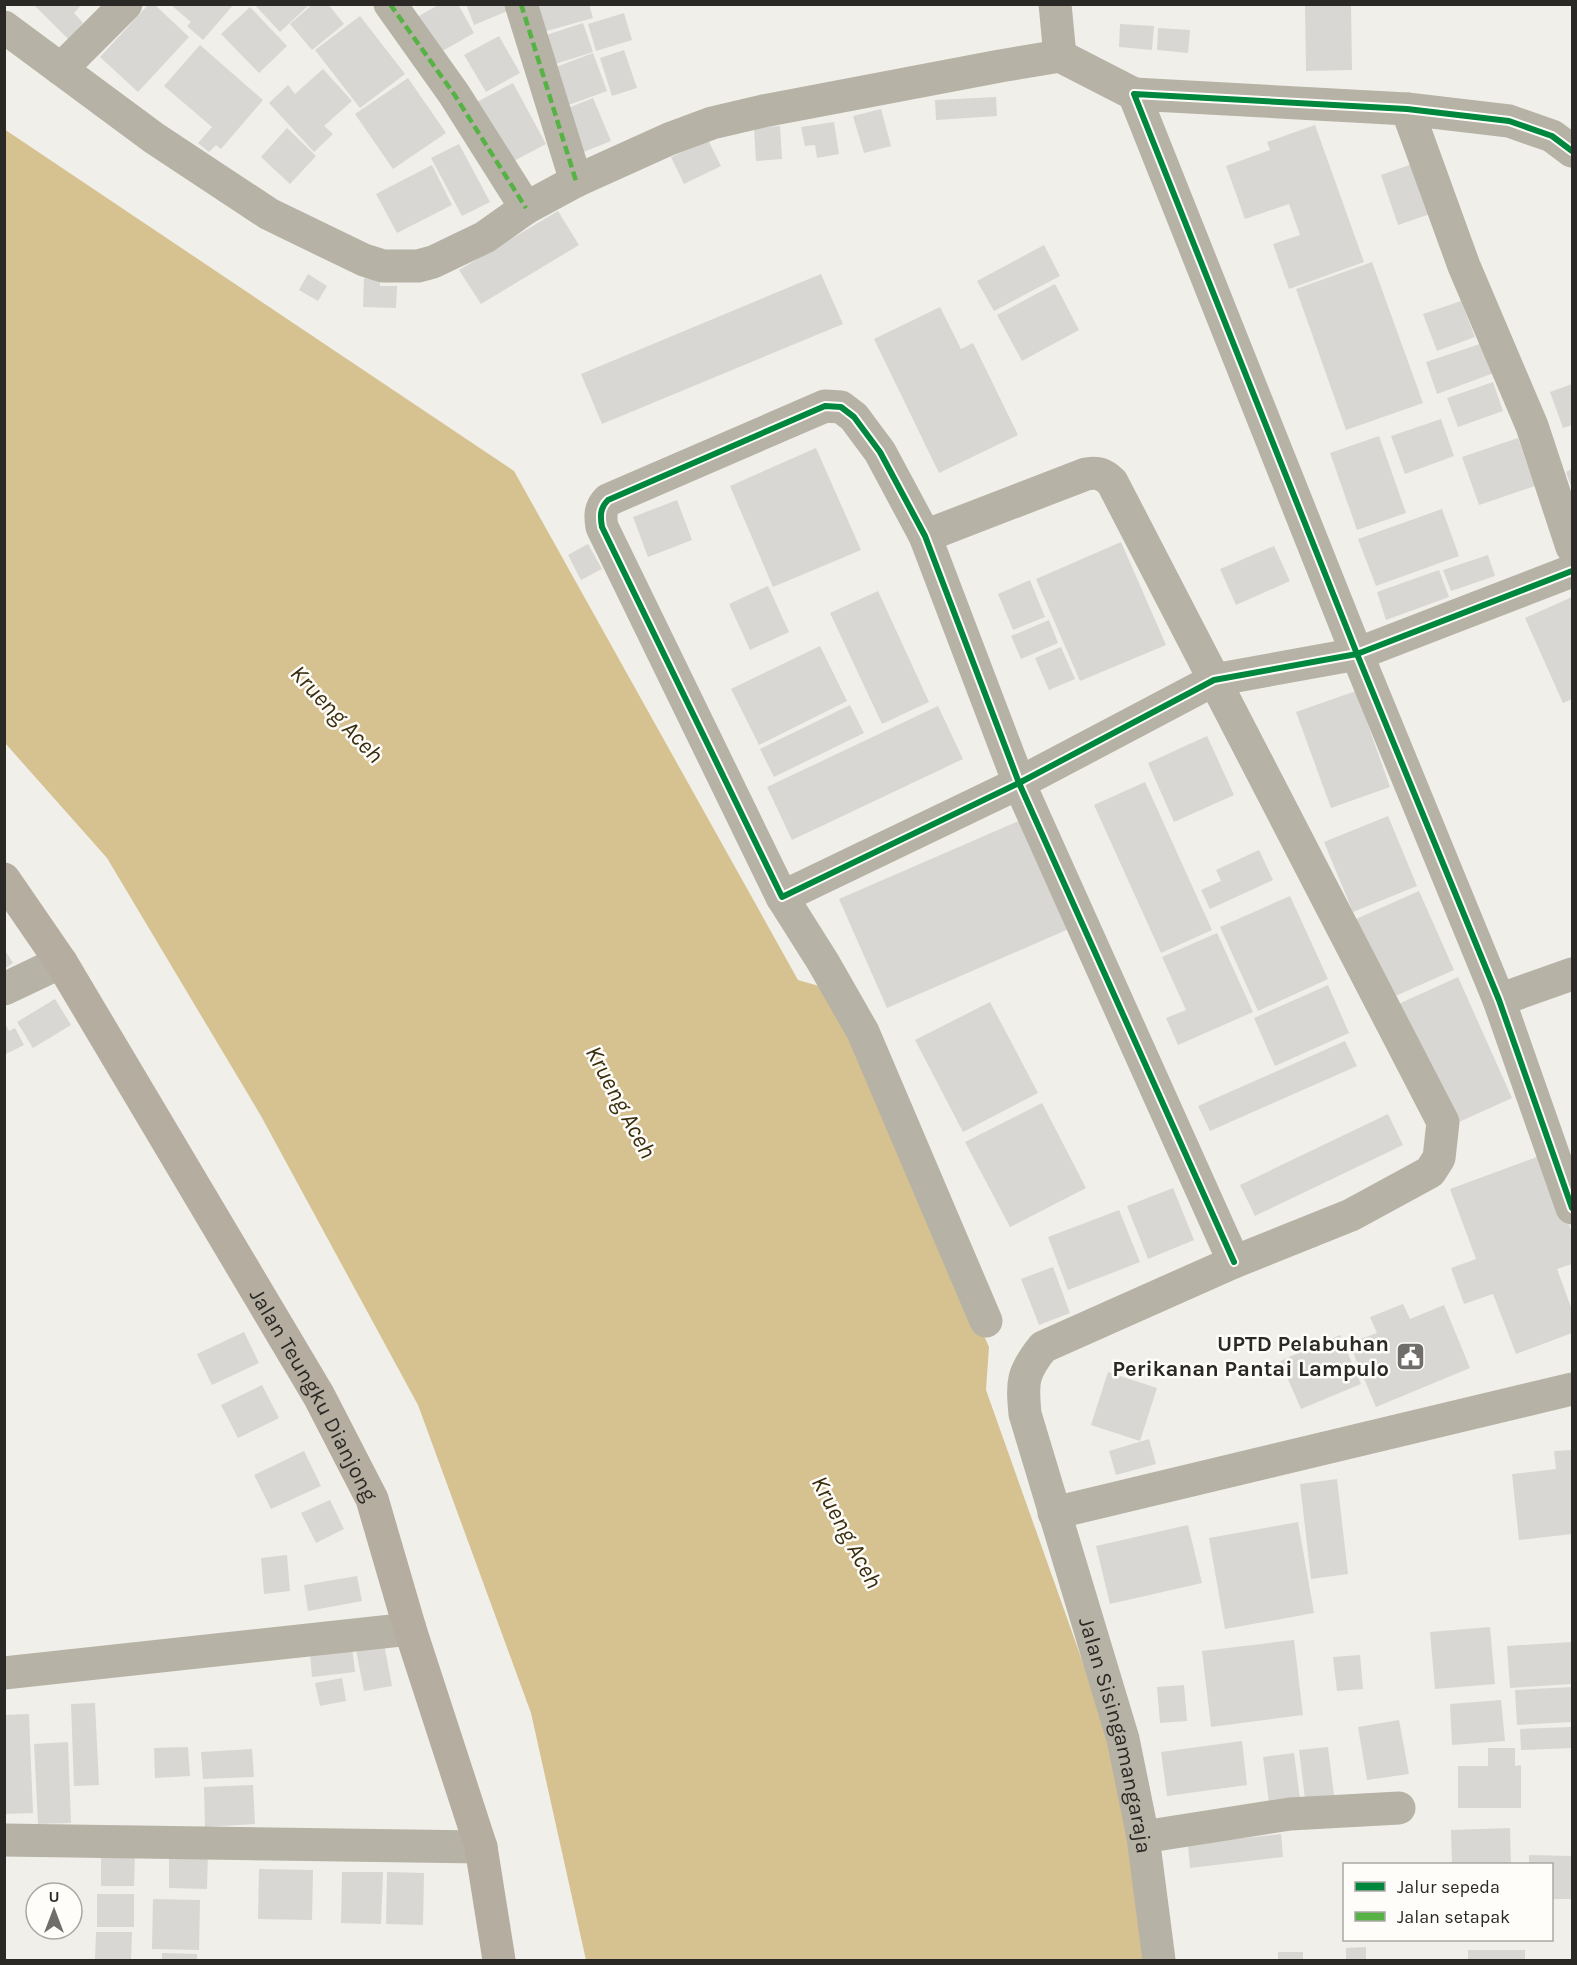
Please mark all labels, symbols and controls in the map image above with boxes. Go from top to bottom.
water label: Krueng Aceh [285,659,389,769]
water label: Krueng Aceh [580,1041,662,1163]
street label: Jalan Teungku Dianjong [244,1284,383,1506]
place label: UPTD Pelabuhan Perikanan Pantai Lampulo [1112,1331,1389,1382]
public building icon: UPTD Pelabuhan Perikanan Pantai Lampulo [1394,1340,1426,1372]
water label: Krueng Aceh [806,1471,888,1593]
street label: Jalan Sisingamangaraja [1073,1614,1157,1855]
legend [1343,1863,1553,1941]
text: Jalur sepeda [1397,1876,1500,1898]
north arrow [24,1881,84,1941]
text: U [48,1887,60,1906]
text: Jalan setapak [1397,1906,1510,1928]

